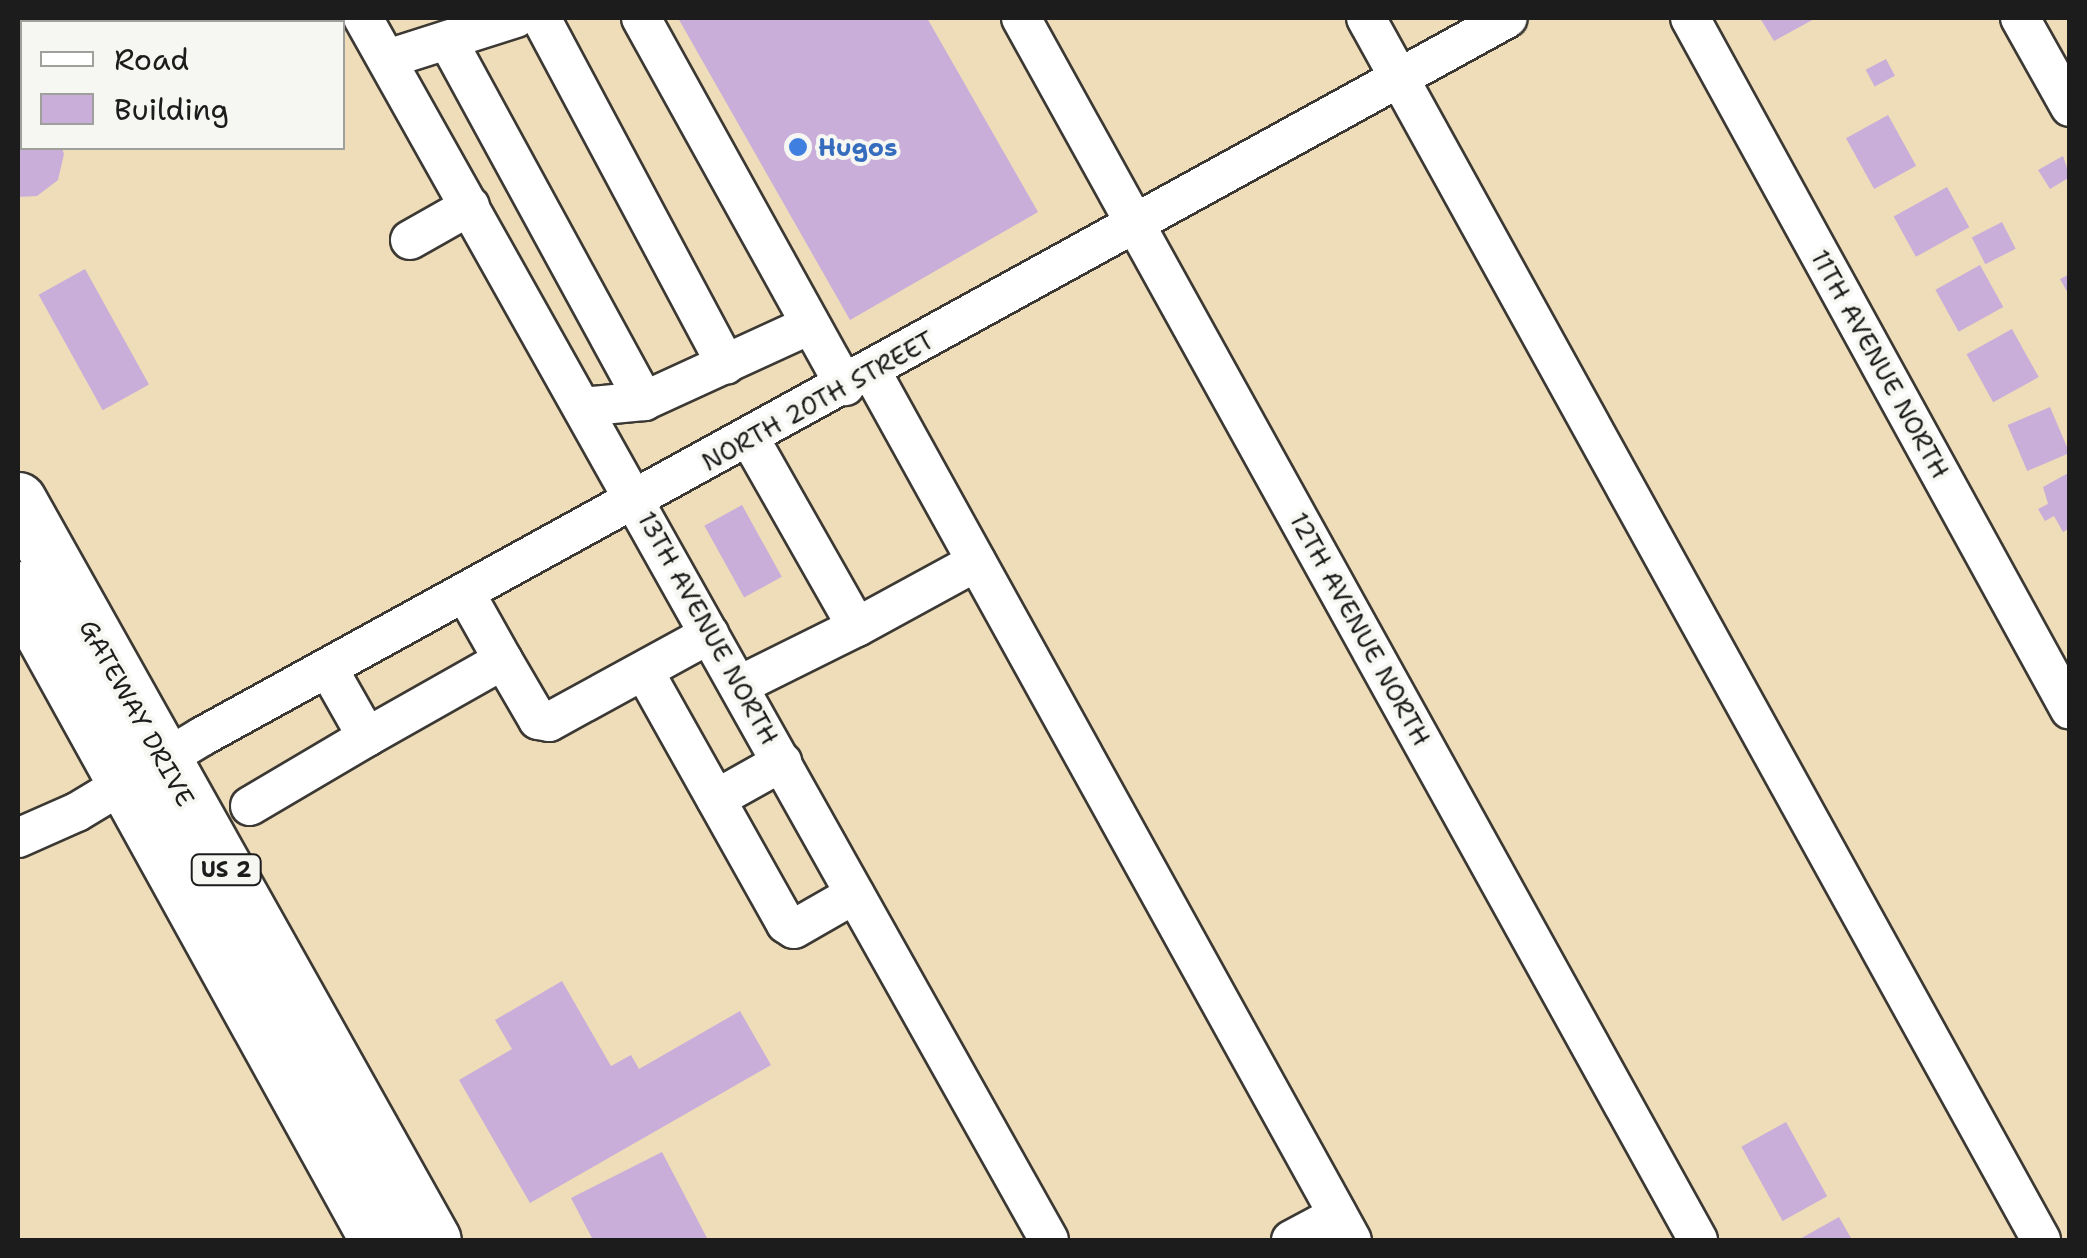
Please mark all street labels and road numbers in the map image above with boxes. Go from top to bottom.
street label: 11TH AVENUE NORTH [1805,244,1955,484]
street label: NORTH 20TH STREET [697,325,939,477]
street label: 13TH AVENUE NORTH [631,506,785,750]
street label: 12TH AVENUE NORTH [1283,507,1437,751]
street label: GATEWAY DRIVE [73,614,201,812]
road number: US 2 [188,853,264,887]

